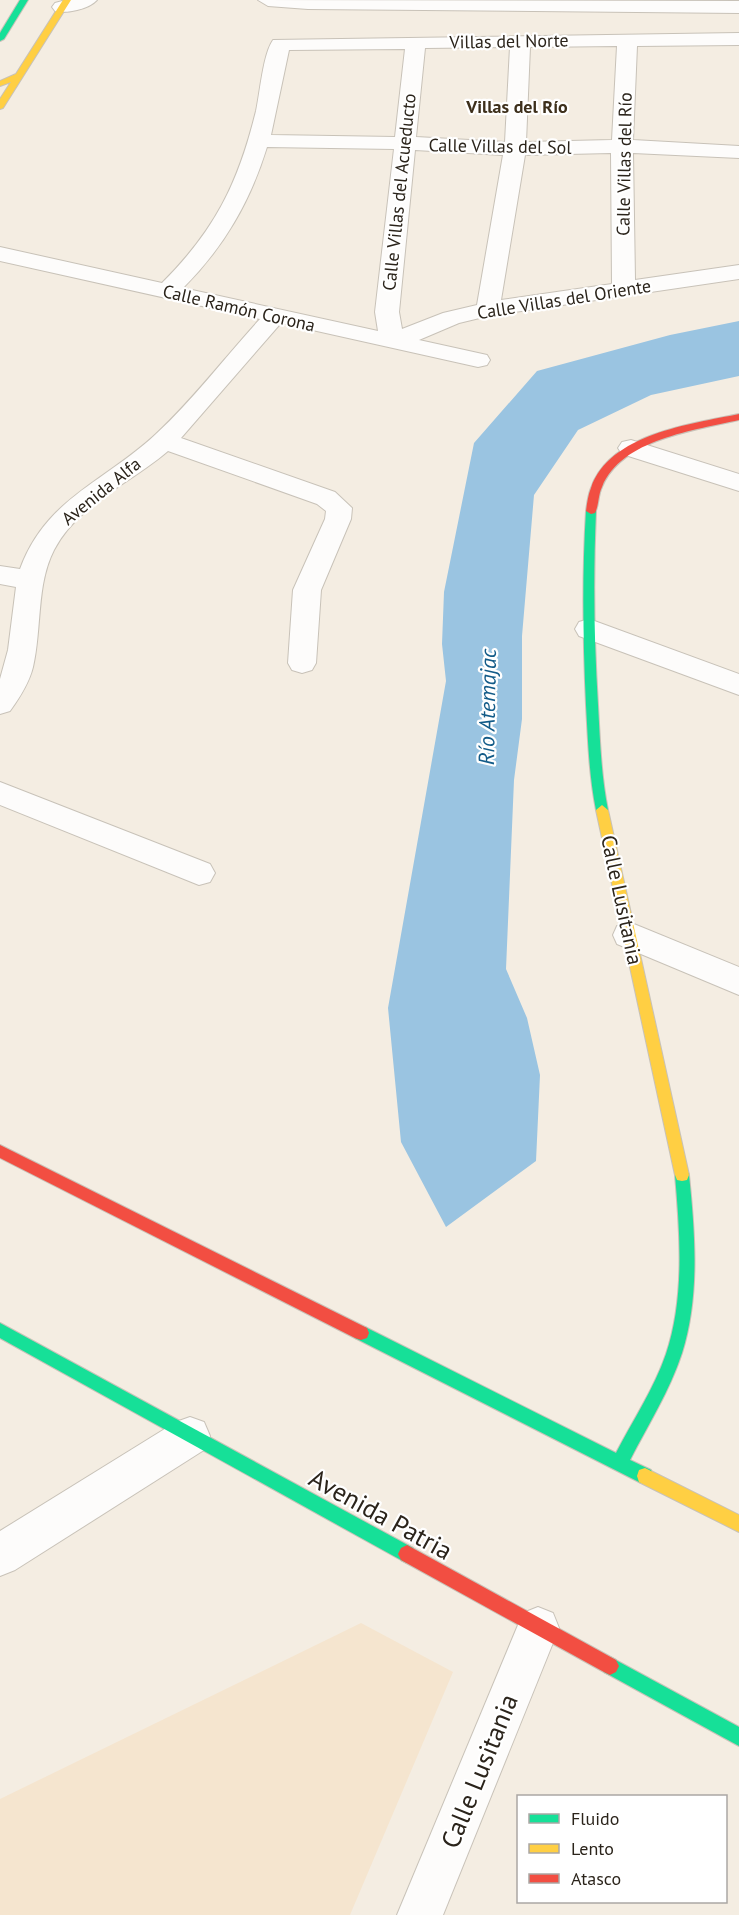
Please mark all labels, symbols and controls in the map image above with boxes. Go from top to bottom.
street label: Villas del Norte [448,28,569,54]
street label: Calle Villas del Acueducto [377,92,421,292]
street label: Calle Villas del Río [611,92,637,236]
district label: Villas del Río [465,95,568,118]
street label: Calle Villas del Sol [428,133,572,159]
street label: Calle Villas del Oriente [475,274,653,324]
street label: Calle Ramón Corona [161,279,317,337]
street label: Avenida Alfa [57,452,145,530]
water label: Río Atemajac [472,648,502,765]
street label: Calle Lusitania [595,833,649,967]
street label: Avenida Patria [304,1461,458,1567]
street label: Calle Lusitania [433,1689,525,1853]
legend [517,1795,727,1903]
text: Fluido [571,1807,619,1830]
text: Lento [571,1837,614,1860]
text: Atasco [571,1867,621,1890]

